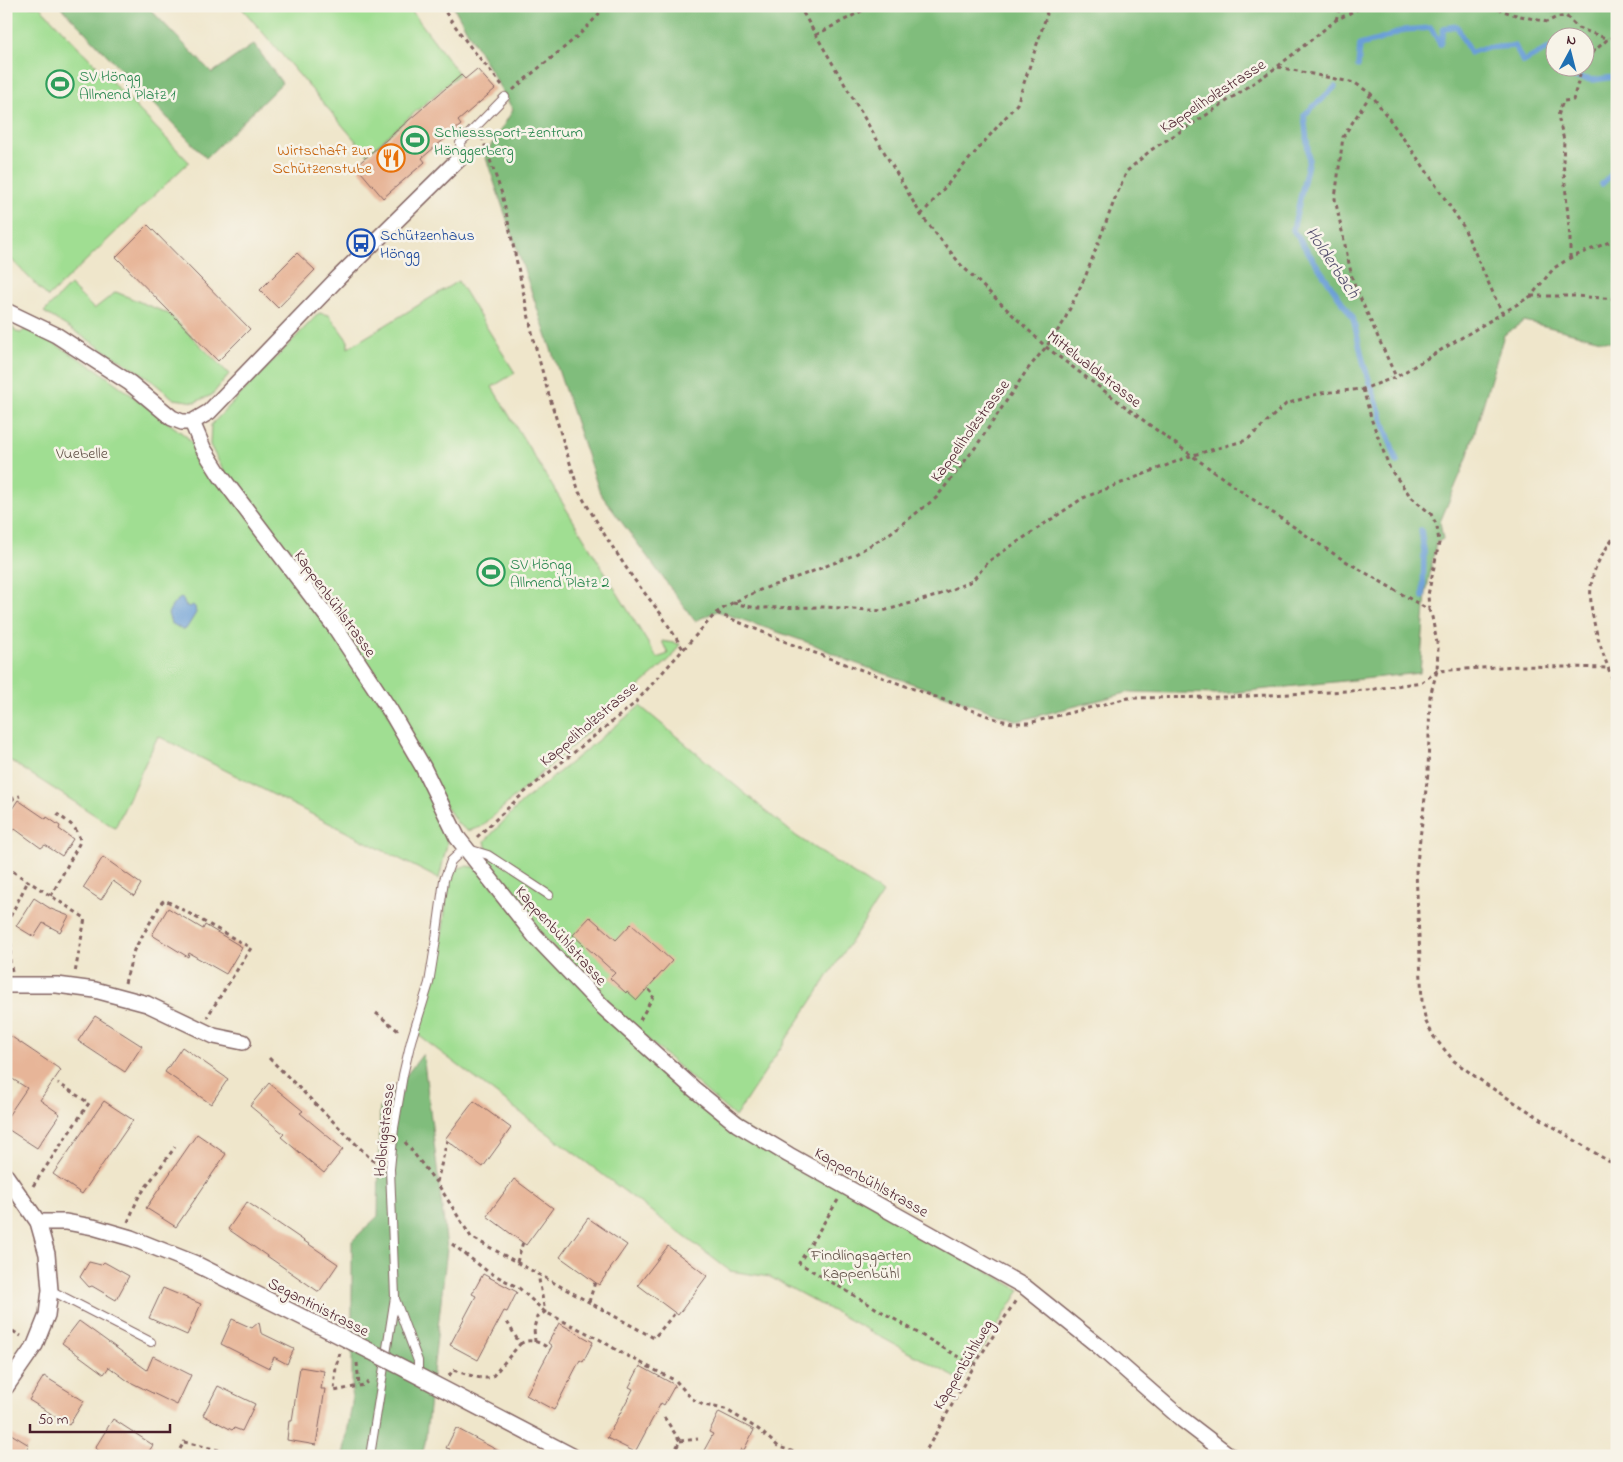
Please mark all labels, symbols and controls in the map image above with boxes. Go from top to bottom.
north arrow [1546,28,1596,78]
text: N [1565,30,1577,52]
street label: Kappeliholzstrasse [1155,53,1271,140]
place label: SV Höngg Allmend Platz 1 [79,65,176,107]
sports icon: SV Höngg Allmend Platz 1 [45,69,75,99]
place label: Schiesssport-Zentrum Hönggerberg [434,121,583,163]
sports icon: Schiesssport-Zentrum Hönggerberg [400,125,430,155]
place label: Wirtschaft zur Schützenstube [273,139,373,181]
restaurant icon: Wirtschaft zur Schützenstube [376,143,406,173]
water label: Holderbach [1298,222,1365,305]
place label: Schützenhaus Höngg [380,224,475,266]
bus stop icon: Schützenhaus Höngg [346,228,376,258]
street label: Mittelwaldstrasse [1041,325,1147,415]
street label: Kappeliholzstrasse [925,374,1017,488]
park label: Vuebelle [55,442,109,466]
street label: Kappenbühlstrasse [287,546,382,663]
place label: SV Höngg Allmend Platz 2 [510,553,609,595]
sports icon: SV Höngg Allmend Platz 2 [476,557,506,587]
street label: Kappeliholzstrasse [535,676,644,773]
street label: Kappenbühlstrasse [509,881,613,992]
street label: Holbrigstrasse [368,1081,402,1178]
street label: Kappenbühlstrasse [810,1141,933,1225]
park label: Findlingsgarten Kappenbühl [810,1244,911,1286]
street label: Segantinistrasse [263,1272,374,1344]
street label: Kappenbühlweg [927,1315,1000,1415]
scale bar [30,1402,170,1434]
text: 50 m [38,1409,69,1431]

